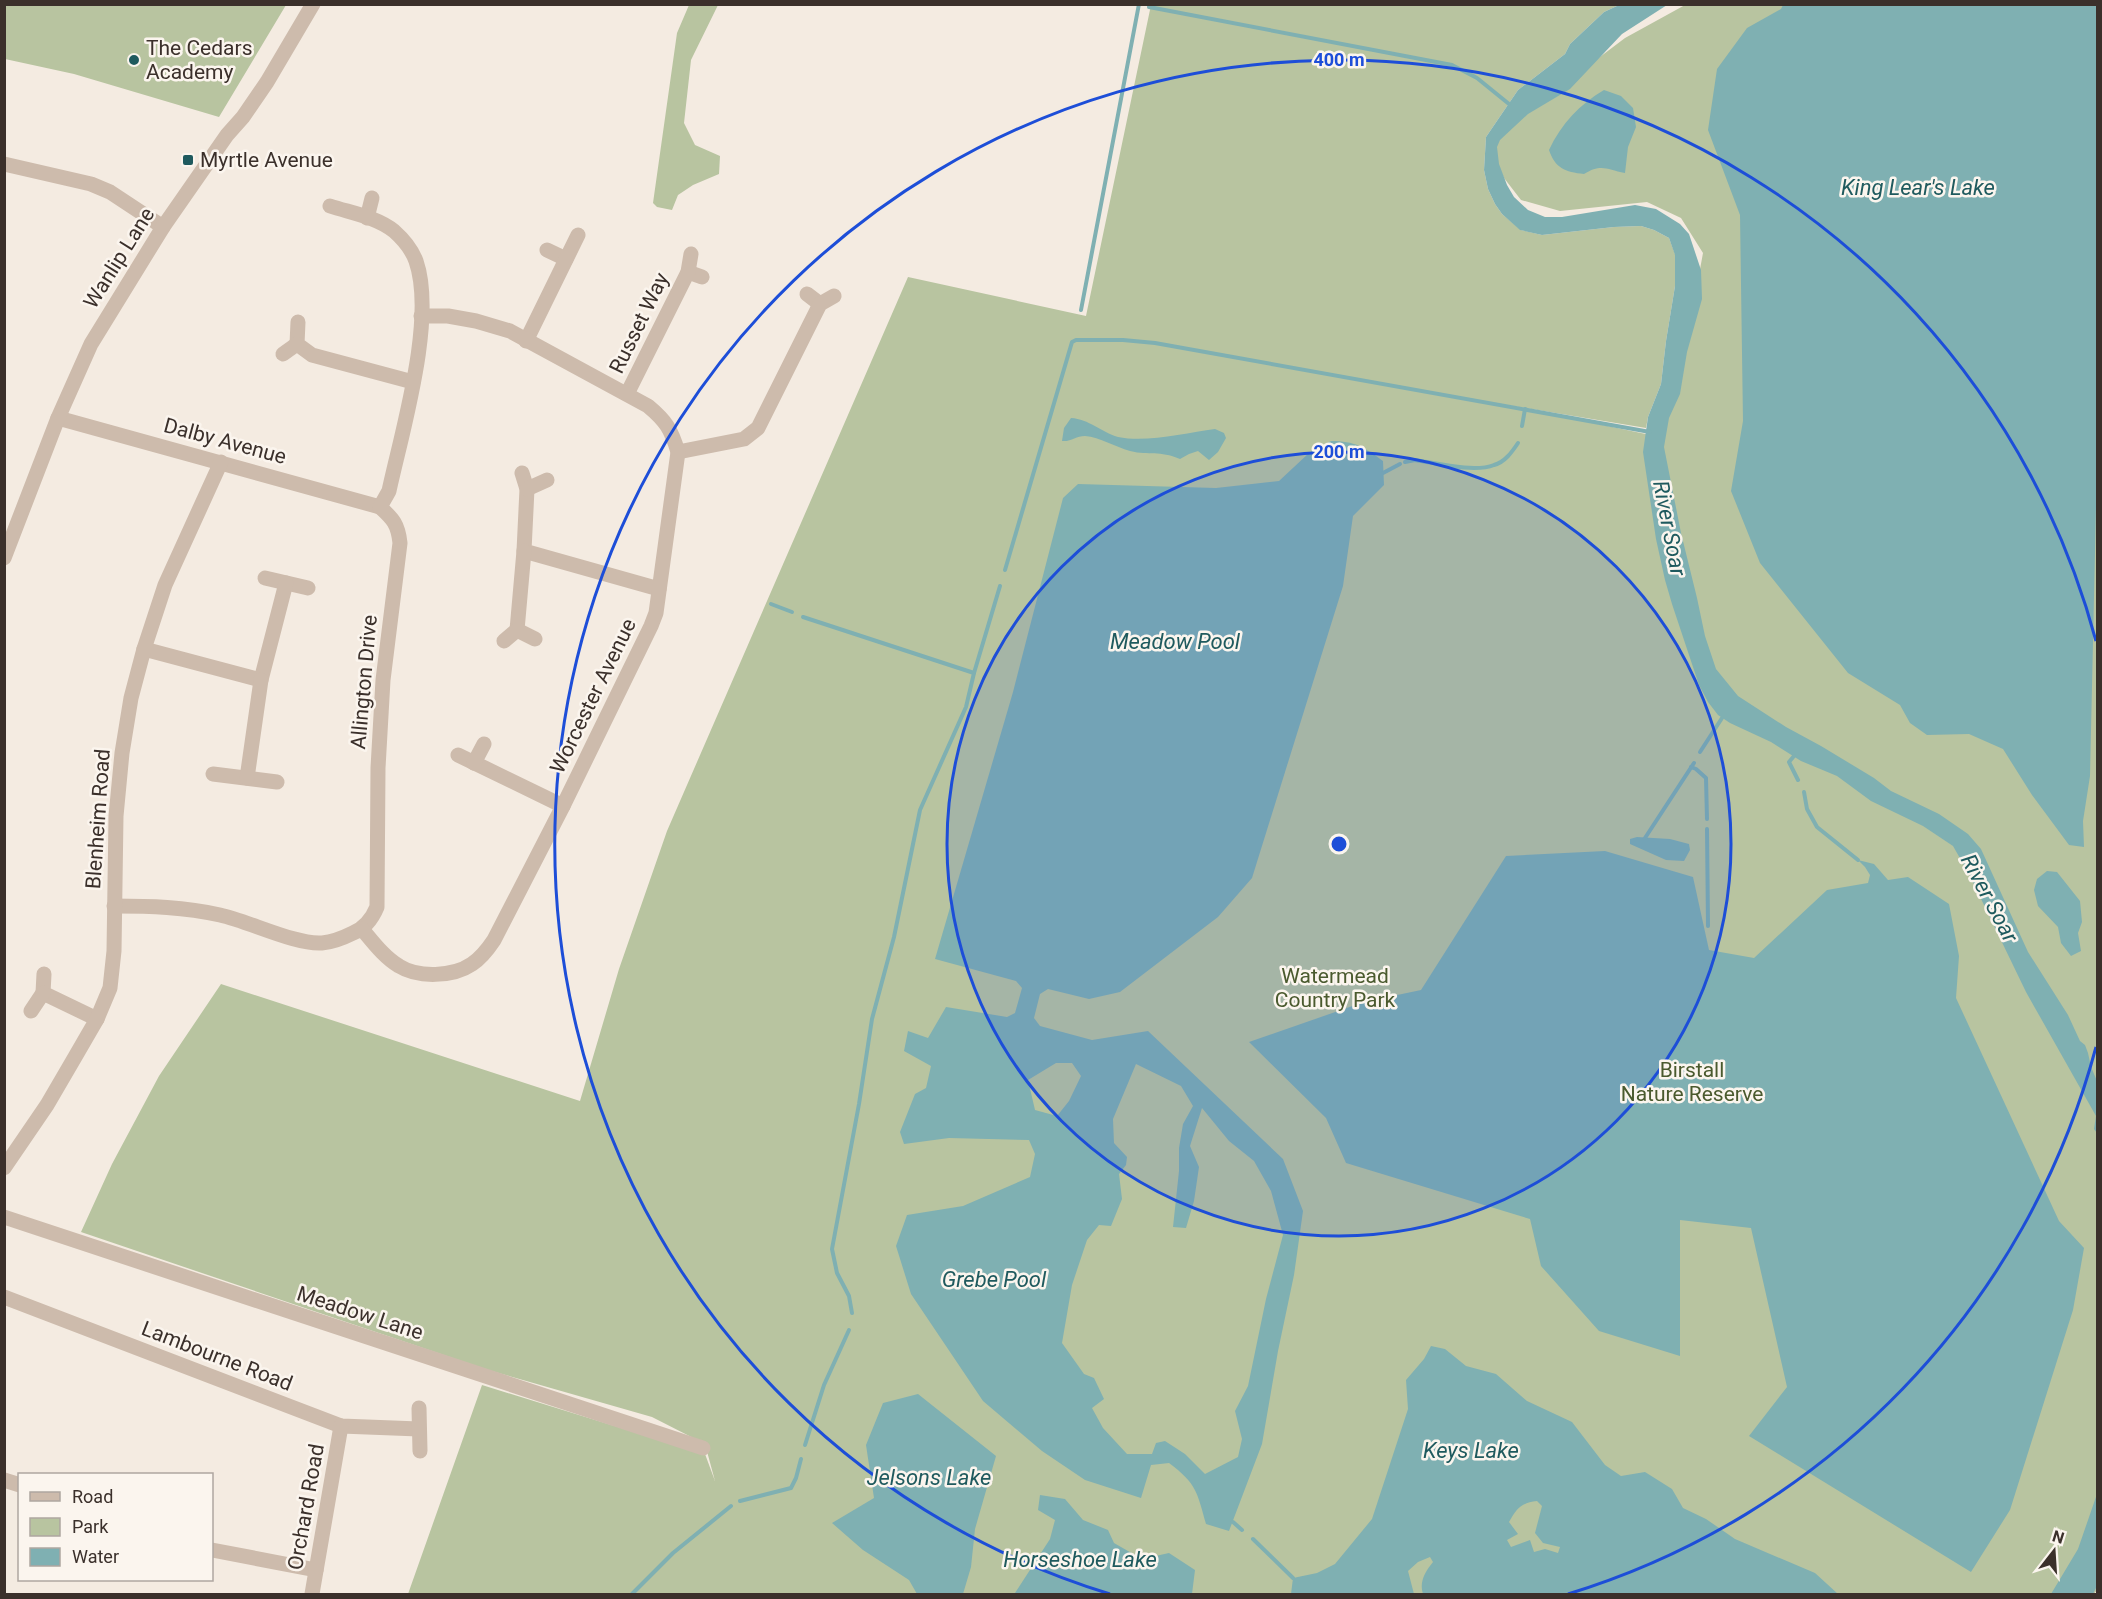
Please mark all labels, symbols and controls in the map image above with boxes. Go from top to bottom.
place label: The Cedars Academy [146,36,252,84]
text: 400 m [1313,49,1365,70]
marker: The Cedars Academy [127,53,141,67]
place label: Myrtle Avenue [200,148,333,172]
marker: Myrtle Avenue [181,153,195,167]
water label: King Lear's Lake [1841,175,1995,200]
street label: Wanlip Lane [79,203,159,313]
street label: Russet Way [604,269,674,377]
street label: Dalby Avenue [161,413,289,469]
text: 200 m [1313,441,1365,462]
water label: River Soar [1648,479,1691,578]
street label: Allington Drive [346,614,382,750]
street label: Worcester Avenue [545,615,641,777]
water label: Meadow Pool [1110,629,1241,654]
street label: Blenheim Road [81,748,115,890]
centre of rings [1329,834,1349,854]
water label: River Soar [1956,850,2024,947]
park label: Watermead Country Park [1275,964,1396,1012]
park label: Birstall Nature Reserve [1621,1058,1763,1106]
water label: Grebe Pool [942,1267,1047,1292]
street label: Meadow Lane [294,1281,426,1345]
street label: Lambourne Road [138,1316,296,1396]
water label: Keys Lake [1423,1438,1519,1463]
street label: Orchard Road [283,1442,329,1572]
water label: Jelsons Lake [867,1465,991,1490]
legend [18,1473,213,1581]
text: Road [72,1486,113,1507]
text: Park [72,1516,109,1537]
north arrow [2024,1521,2084,1581]
text: N [2050,1526,2066,1548]
text: Water [72,1546,119,1567]
water label: Horseshoe Lake [1003,1547,1157,1572]

